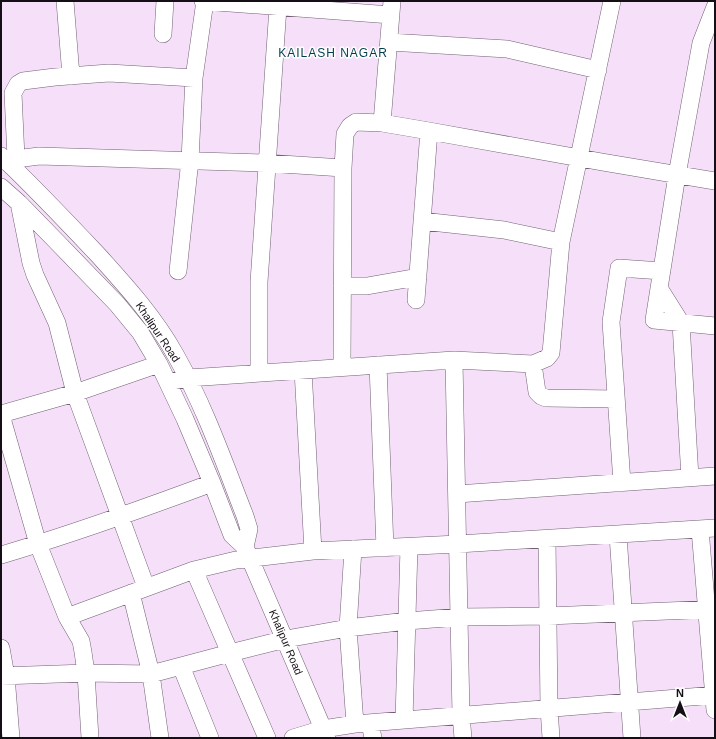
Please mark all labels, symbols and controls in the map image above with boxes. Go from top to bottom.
district label: KAILASH NAGAR [278,46,388,60]
street label: Khalipur Road [134,300,182,364]
street label: Khalipur Road [267,608,305,676]
north arrow [660,683,700,723]
text: N [676,687,684,699]

